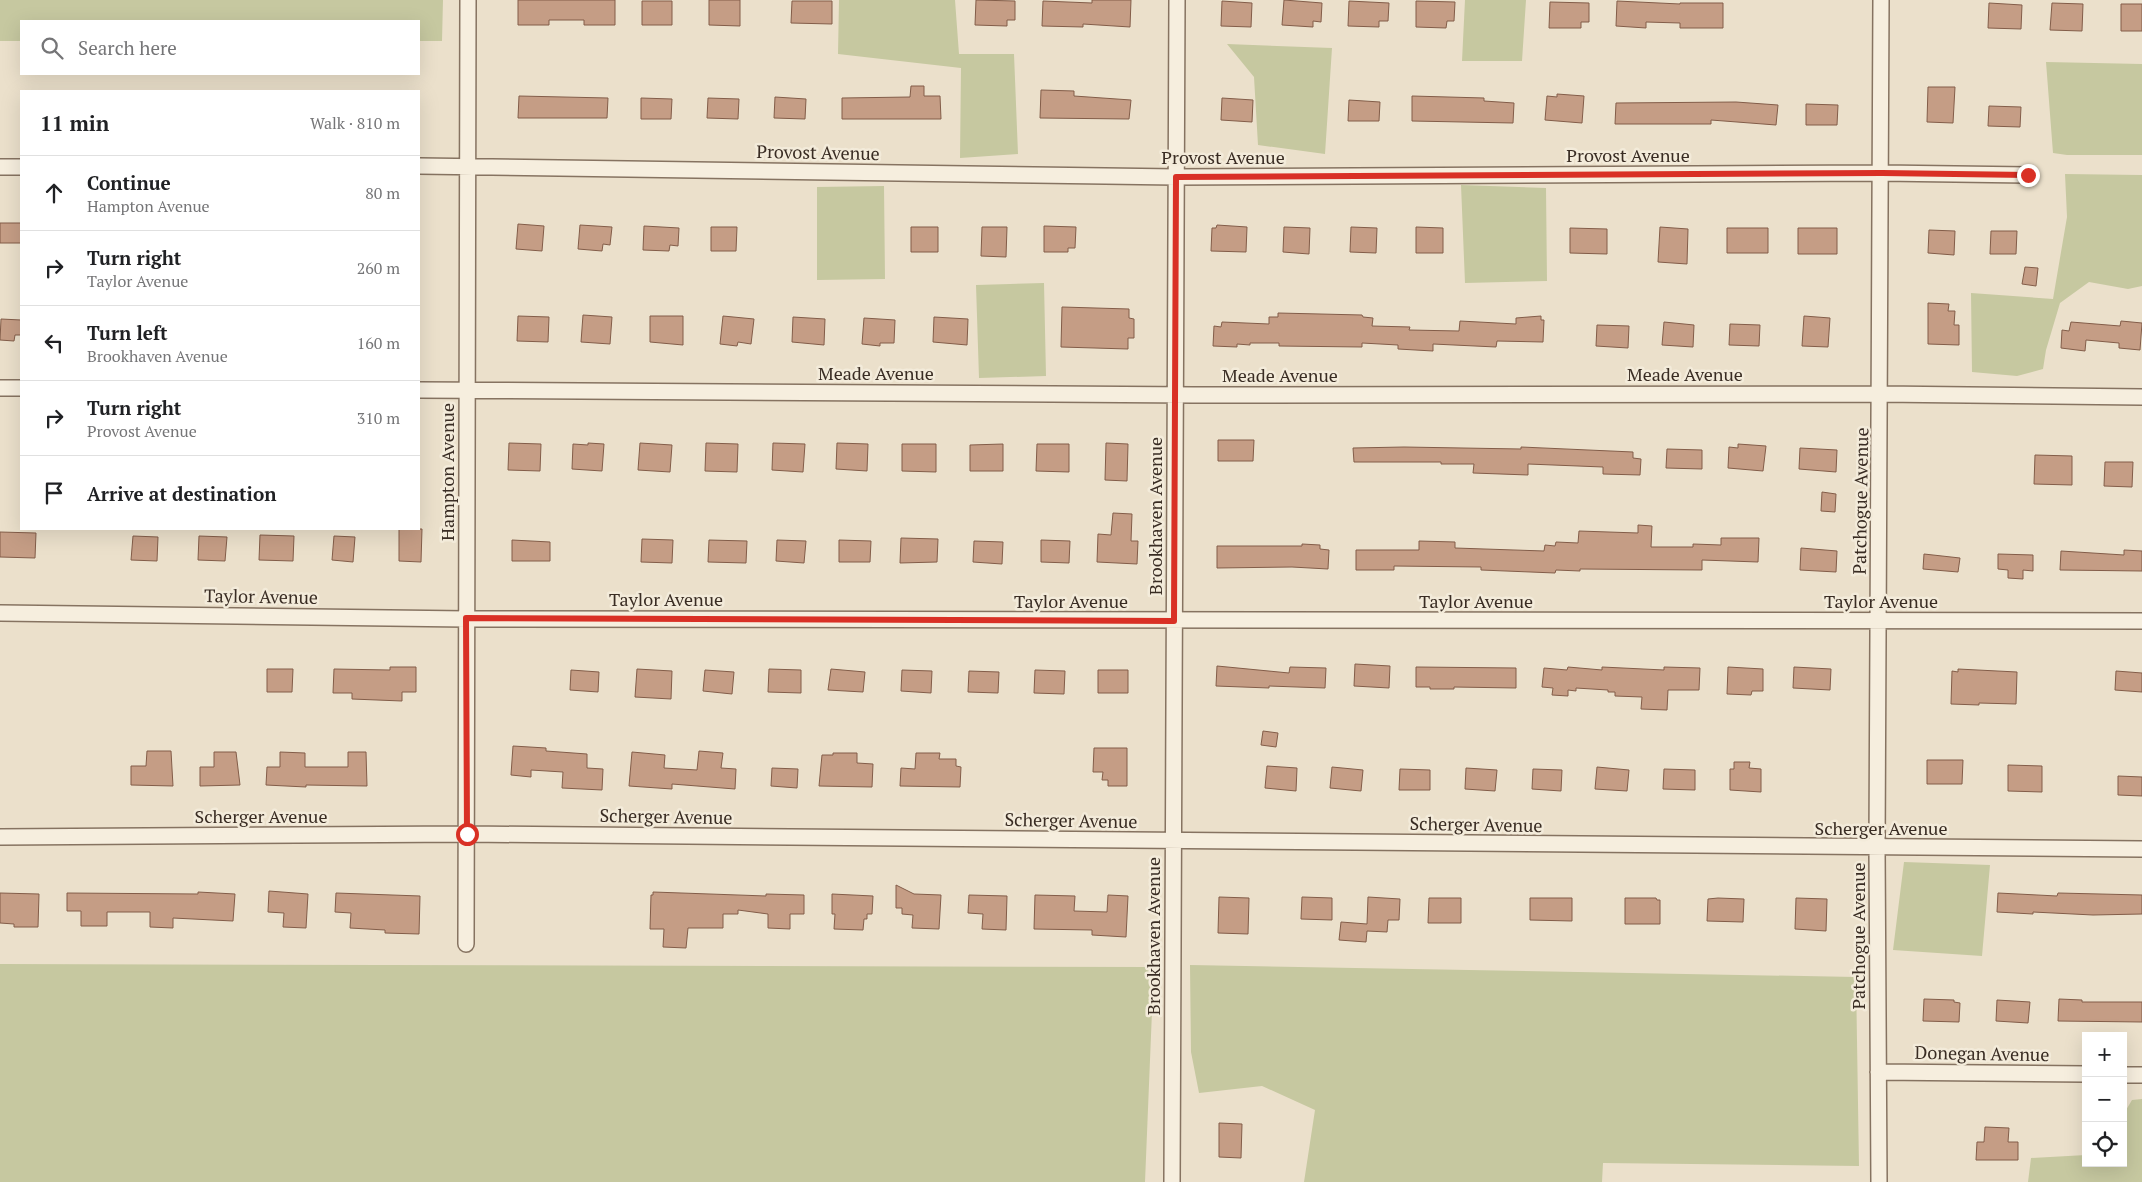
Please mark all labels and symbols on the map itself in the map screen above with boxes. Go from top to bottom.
street label: Provost Avenue [756,139,880,165]
street label: Provost Avenue [1566,143,1690,167]
street label: Provost Avenue [1161,145,1285,169]
route end [2017,164,2040,187]
street label: Meade Avenue [818,361,934,385]
street label: Meade Avenue [1627,362,1743,386]
street label: Meade Avenue [1222,363,1338,387]
street label: Hampton Avenue [435,403,459,541]
street label: Patchogue Avenue [1847,427,1873,575]
street label: Brookhaven Avenue [1143,437,1167,595]
street label: Taylor Avenue [204,583,318,609]
street label: Taylor Avenue [609,587,723,611]
street label: Taylor Avenue [1014,589,1128,613]
street label: Taylor Avenue [1419,589,1533,613]
street label: Taylor Avenue [1824,589,1938,613]
street label: Scherger Avenue [599,803,733,829]
street label: Scherger Avenue [195,804,327,828]
street label: Scherger Avenue [1004,807,1138,833]
street label: Scherger Avenue [1409,811,1543,837]
street label: Scherger Avenue [1815,816,1947,840]
route start [456,823,479,846]
street label: Brookhaven Avenue [1141,857,1165,1015]
street label: Patchogue Avenue [1846,862,1870,1010]
street label: Donegan Avenue [1914,1040,2050,1066]

